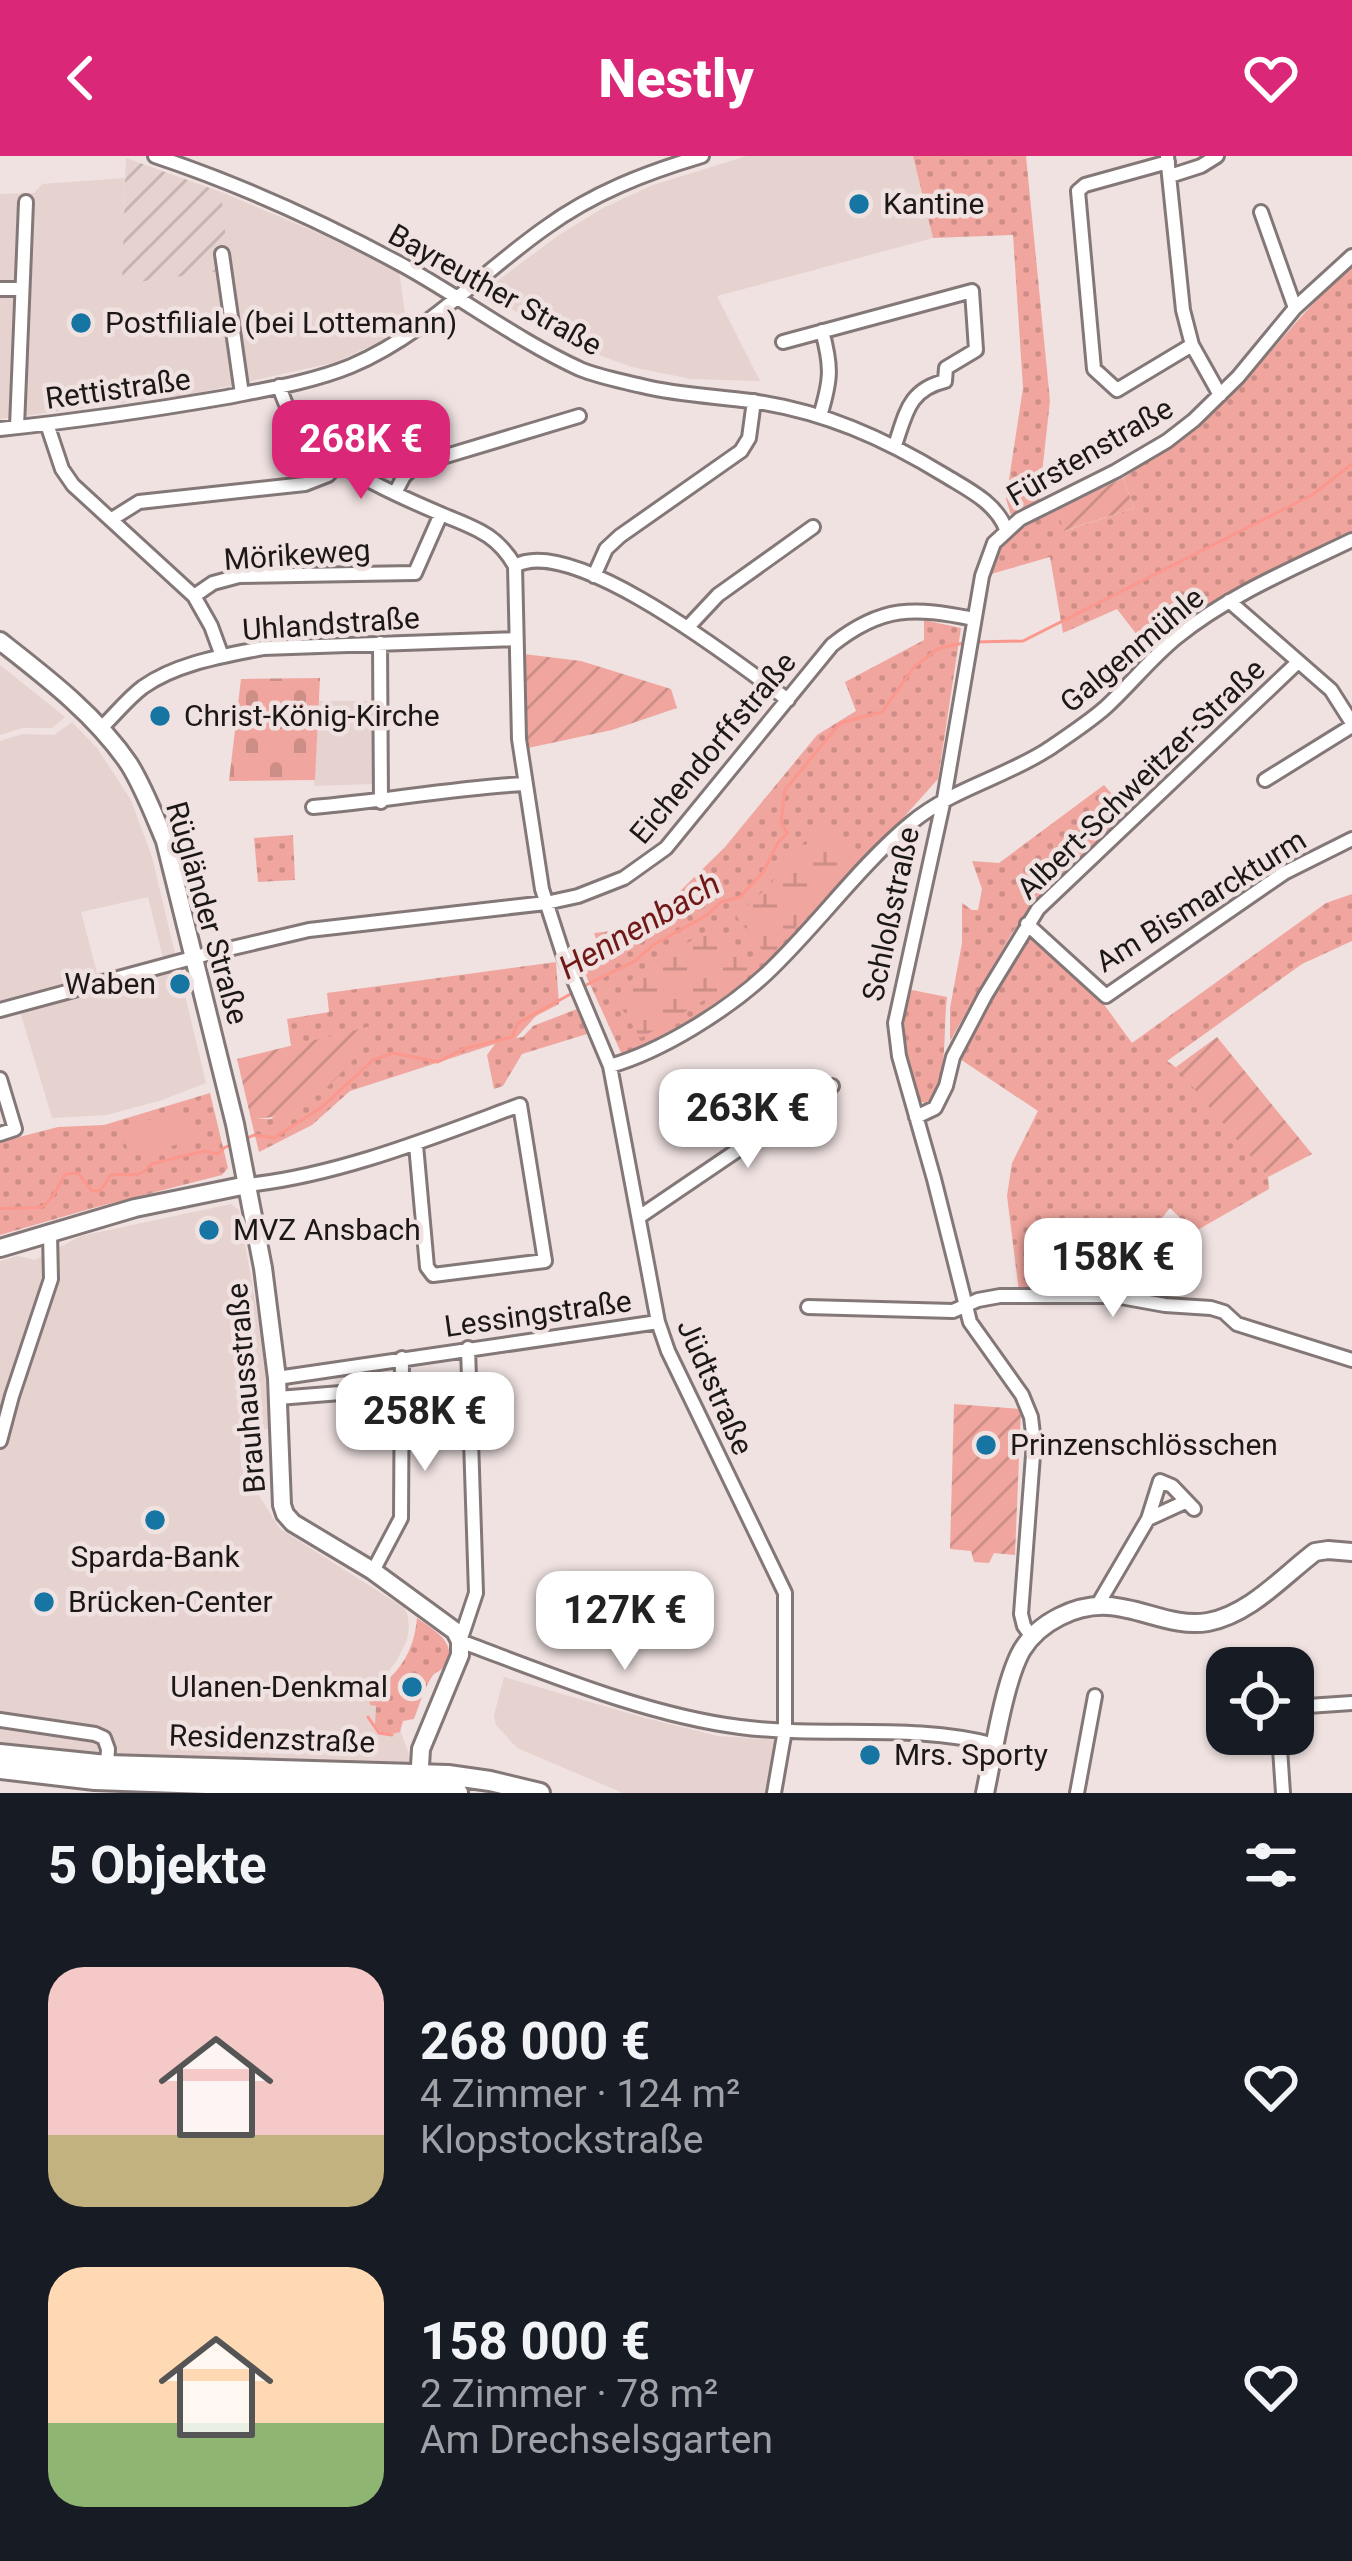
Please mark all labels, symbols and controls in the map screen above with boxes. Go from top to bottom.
icon: back [48,45,114,111]
icon: heart [1238,45,1304,111]
text: Nestly [598,47,754,110]
place label: Kantine [883,186,984,221]
marker: Kantine [846,191,872,217]
street label: Bayreuther Straße [382,216,608,363]
place label: Postfiliale (bei Lottemann) [105,305,457,340]
marker: Postfiliale (bei Lottemann) [68,310,94,336]
street label: Rettistraße [43,361,193,416]
street label: Fürstenstraße [1001,390,1179,513]
pin: 268K € [263,400,459,502]
text: 268K € [299,416,423,462]
street label: Mörikeweg [222,532,371,577]
street label: Galgenmühle [1053,580,1210,720]
street label: Uhlandstraße [241,600,421,647]
street label: Eichendorffstraße [622,645,803,851]
street label: Albert-Schweitzer-Straße [1010,651,1272,906]
place label: Christ-König-Kirche [184,698,440,733]
marker: Christ-König-Kirche [147,703,173,729]
street label: Rügländer Straße [159,798,256,1028]
street label: Am Bismarckturm [1089,822,1312,979]
street label: Schloßstraße [855,824,926,1004]
water label: Hennenbach [552,864,727,987]
place label: Waben [64,966,156,1001]
marker: Waben [167,971,193,997]
pin: 263K € [650,1069,846,1171]
text: 263K € [686,1085,810,1131]
place label: MVZ Ansbach [233,1212,421,1247]
marker: MVZ Ansbach [196,1217,222,1243]
pin: 158K € [1015,1218,1211,1320]
text: 158K € [1051,1234,1175,1280]
street label: Brauhausstraße [219,1281,272,1495]
street label: Lessingstraße [442,1283,634,1344]
street label: Jüdtstraße [670,1314,761,1460]
pin: 258K € [327,1372,523,1474]
text: 258K € [363,1388,487,1434]
place label: Prinzenschlösschen [1010,1427,1278,1462]
marker: Prinzenschlösschen [973,1432,999,1458]
marker: Sparda-Bank [142,1507,168,1533]
place label: Sparda-Bank [70,1539,240,1574]
pin: 127K € [527,1571,723,1673]
place label: Brücken-Center [68,1584,273,1619]
text: 127K € [563,1587,687,1633]
marker: Brücken-Center [31,1589,57,1615]
map controls [1206,1647,1314,1755]
button: locate [1206,1647,1314,1755]
place label: Ulanen-Denkmal [170,1669,388,1704]
marker: Ulanen-Denkmal [399,1674,425,1700]
street label: Residenzstraße [168,1717,376,1760]
place label: Mrs. Sporty [894,1737,1048,1772]
marker: Mrs. Sporty [857,1742,883,1768]
icon: filters [1238,1832,1304,1898]
text: 5 Objekte [48,1836,267,1895]
text: 268 000 € [420,2012,650,2071]
icon: home [144,2015,288,2159]
icon: heart [1238,2054,1304,2120]
text: 4 Zimmer · 124 m² [420,2071,740,2117]
text: Klopstockstraße [420,2117,703,2163]
text: 158 000 € [420,2312,650,2371]
icon: home [144,2315,288,2459]
icon: heart [1238,2354,1304,2420]
text: 2 Zimmer · 78 m² [420,2371,718,2417]
text: Am Drechselsgarten [420,2417,773,2463]

